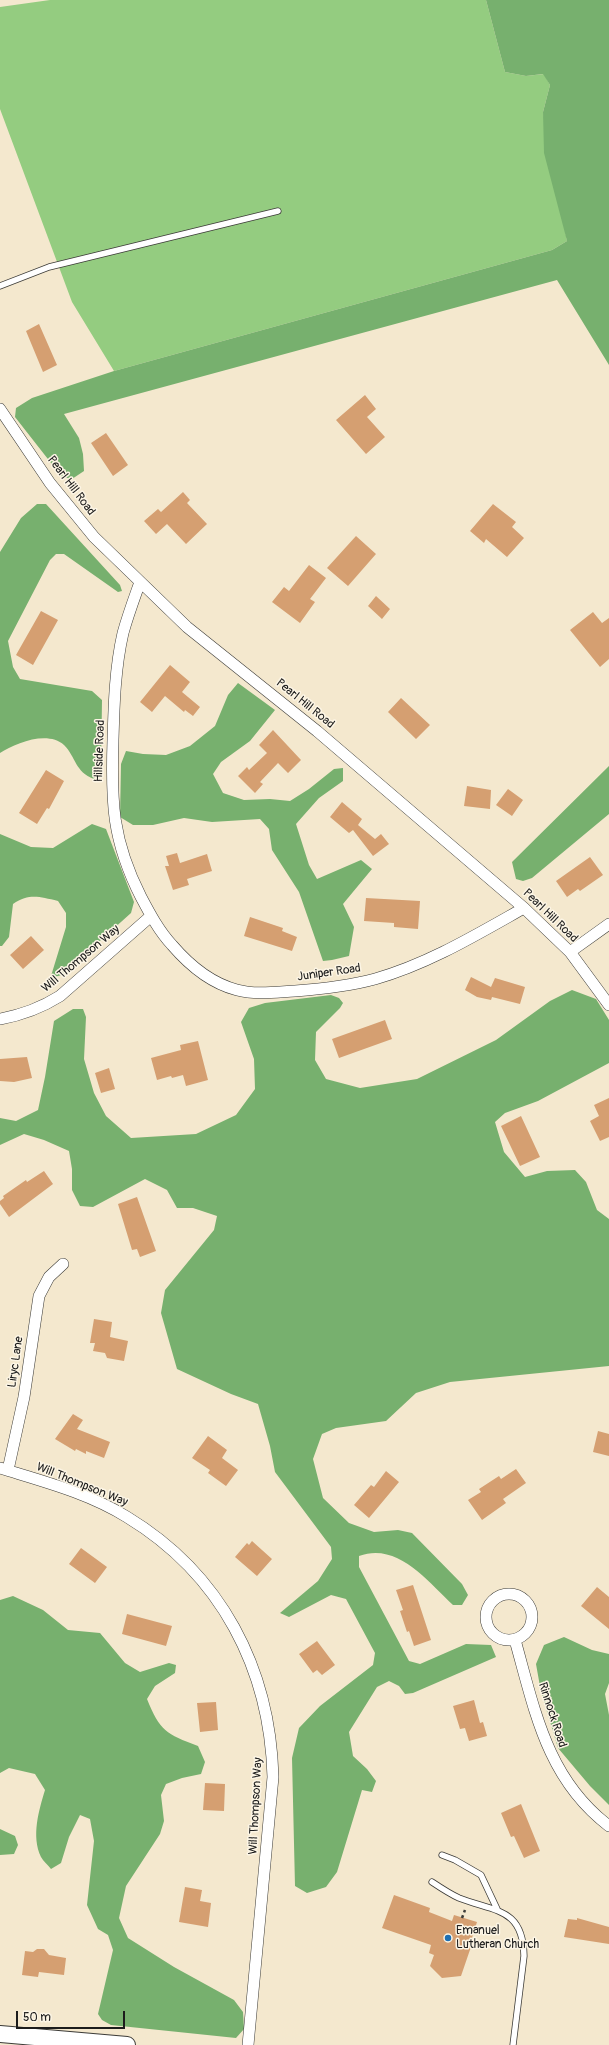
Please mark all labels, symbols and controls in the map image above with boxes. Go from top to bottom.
street label: Pearl Hill Road [44,453,98,519]
street label: Pearl Hill Road [273,676,337,732]
street label: Hillside Road [92,720,108,782]
street label: Pearl Hill Road [520,886,580,946]
street label: Will Thompson Way [39,922,123,996]
street label: Juniper Road [296,961,362,985]
street label: Liryc Lane [5,1335,27,1389]
street label: Will Thompson Way [34,1460,130,1510]
street label: Rinnock Road [535,1681,569,1749]
street label: Will Thompson Way [246,1757,266,1855]
place label: Emanuel Lutheran Church [456,1924,539,1952]
marker: Emanuel Lutheran Church [443,1933,453,1943]
scale bar [18,2003,127,2029]
text: 50 m [23,2010,51,2025]

